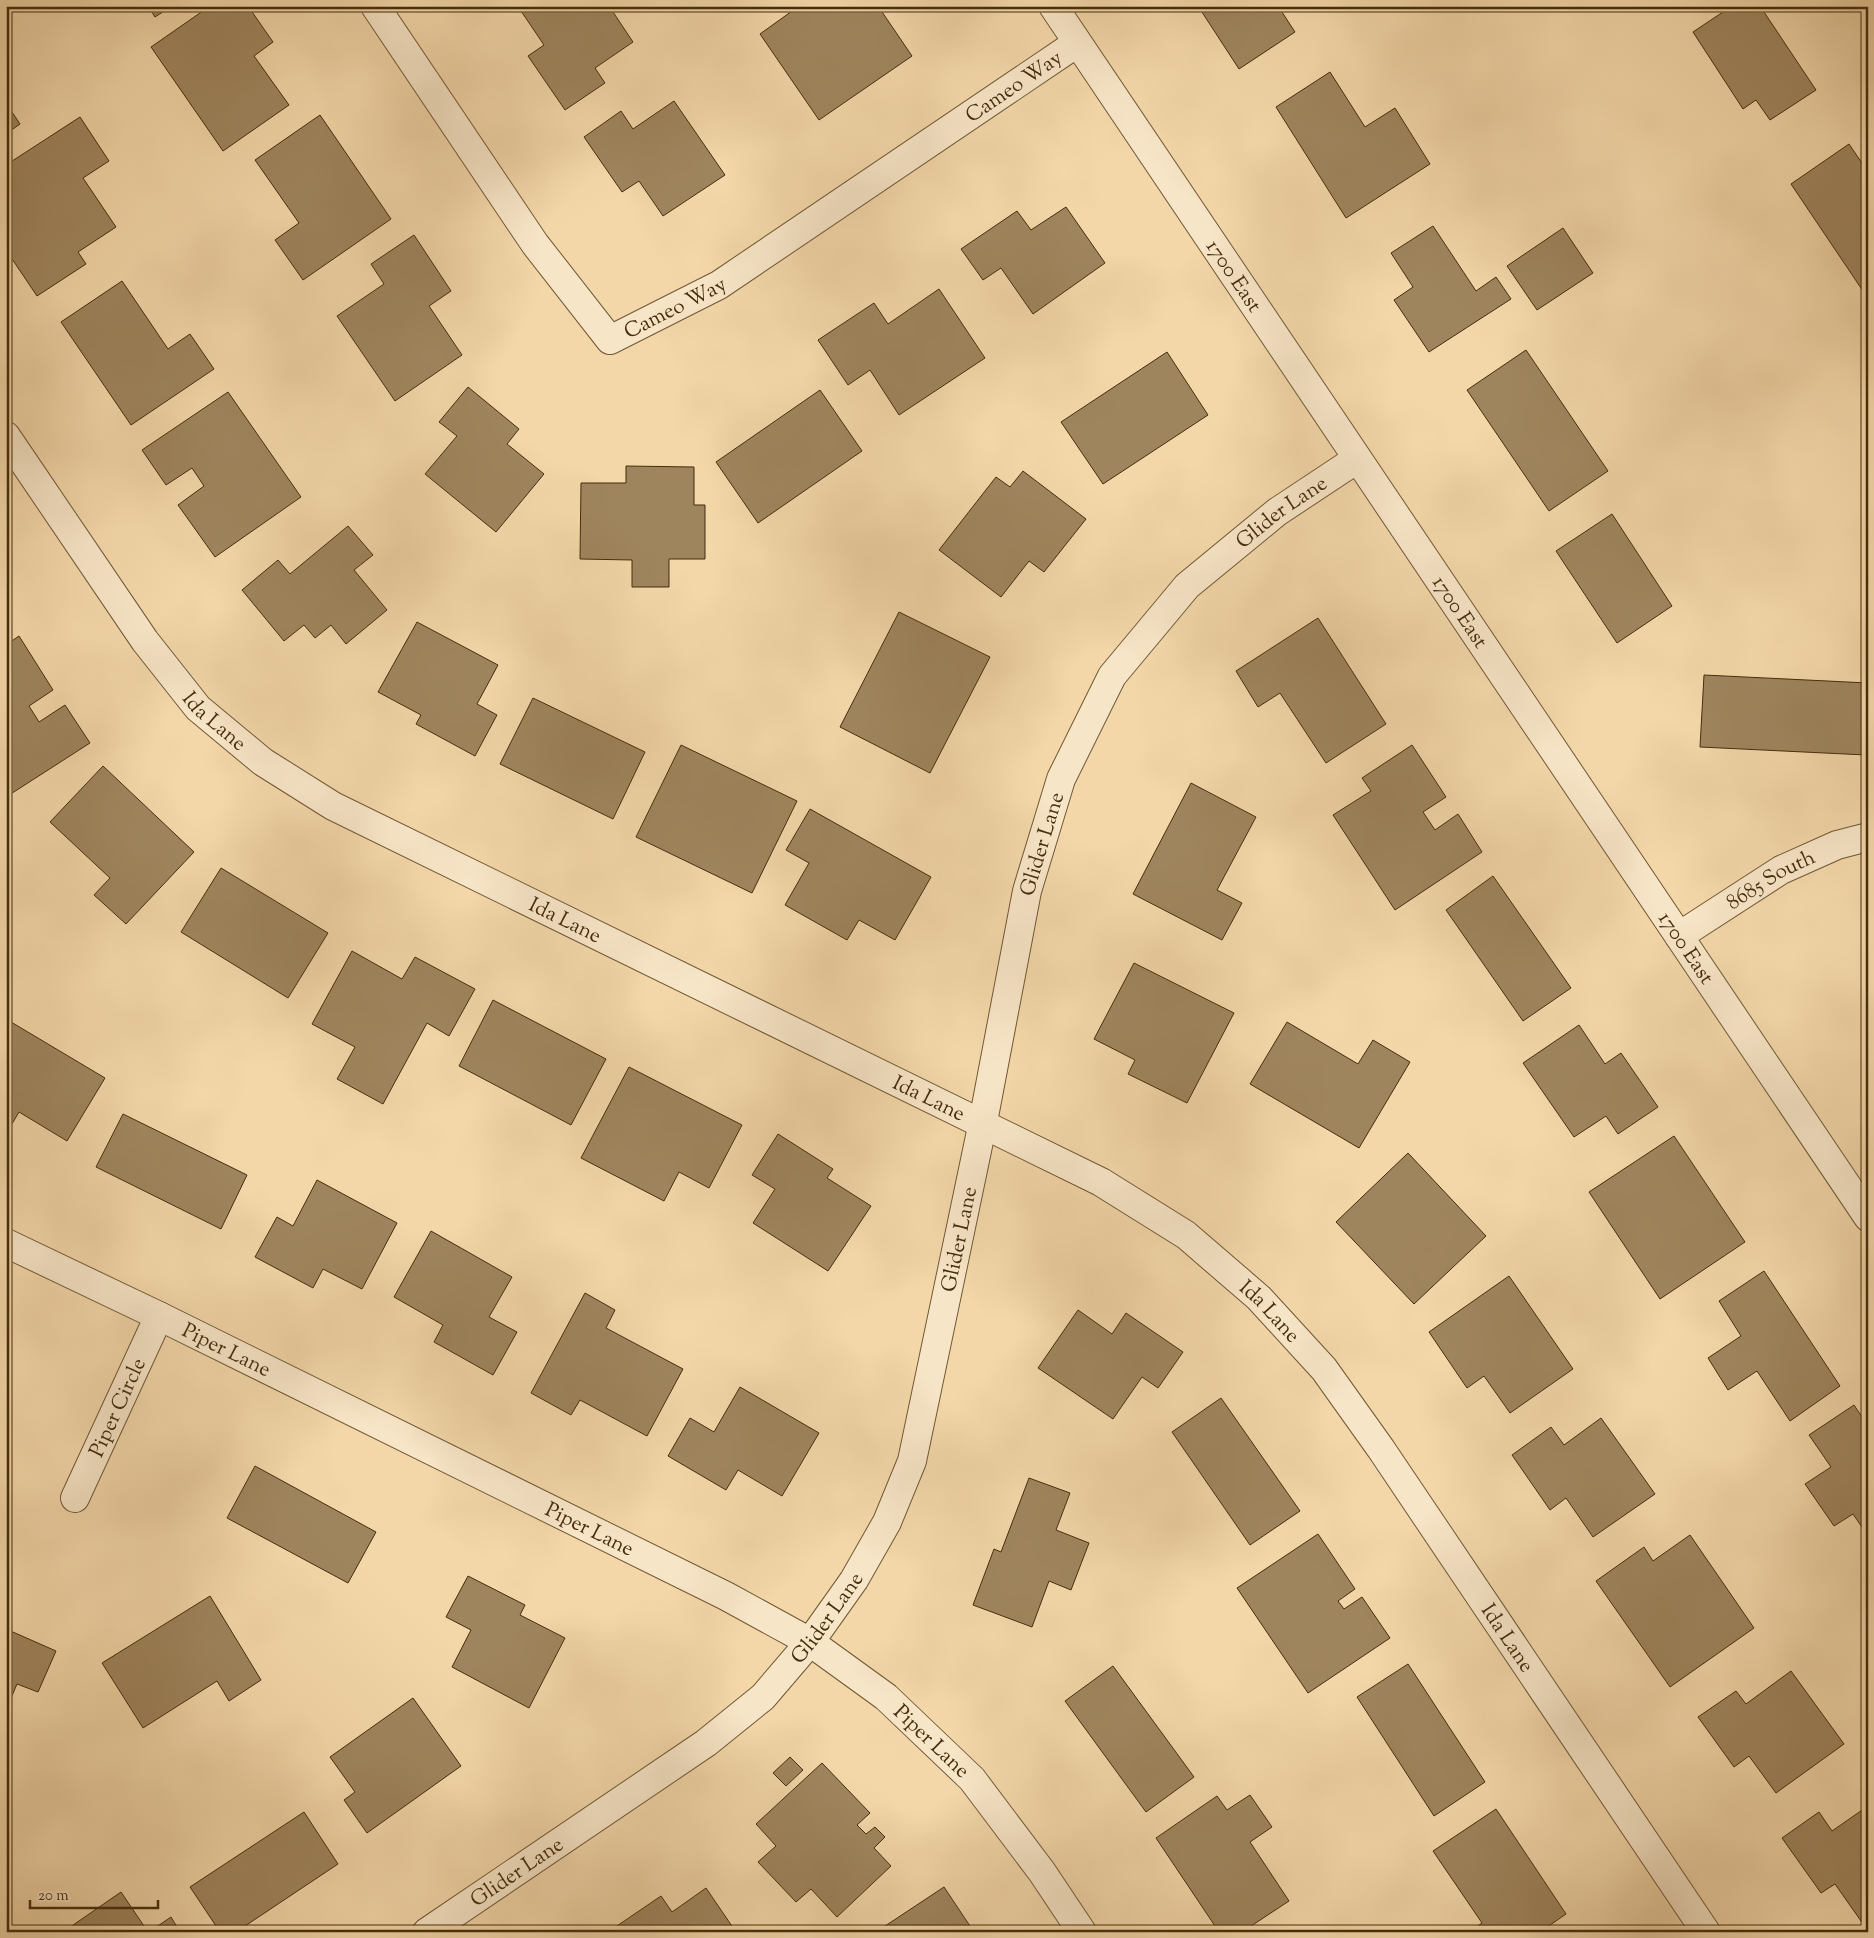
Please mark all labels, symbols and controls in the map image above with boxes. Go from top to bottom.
street label: Cameo Way [960,44,1069,131]
street label: 1700 East [1198,234,1268,319]
street label: Cameo Way [619,271,734,348]
street label: Glider Lane [1230,470,1334,557]
street label: 1700 East [1424,570,1494,655]
street label: Ida Lane [174,686,252,759]
street label: Glider Lane [1013,789,1073,900]
street label: 8685 South [1721,843,1821,918]
street label: Ida Lane [523,891,606,952]
street label: 1700 East [1650,906,1720,991]
street label: Ida Lane [887,1069,970,1130]
street label: Glider Lane [935,1184,986,1295]
street label: Ida Lane [1232,1274,1306,1351]
street label: Piper Lane [176,1317,275,1386]
street label: Piper Circle [83,1353,155,1463]
street label: Piper Lane [539,1496,638,1565]
street label: Glider Lane [784,1568,872,1671]
street label: Ida Lane [1472,1598,1540,1679]
street label: Piper Lane [886,1698,976,1786]
street label: Glider Lane [465,1831,570,1916]
scale bar [30,1878,158,1910]
text: 20 m [38,1886,69,1907]

